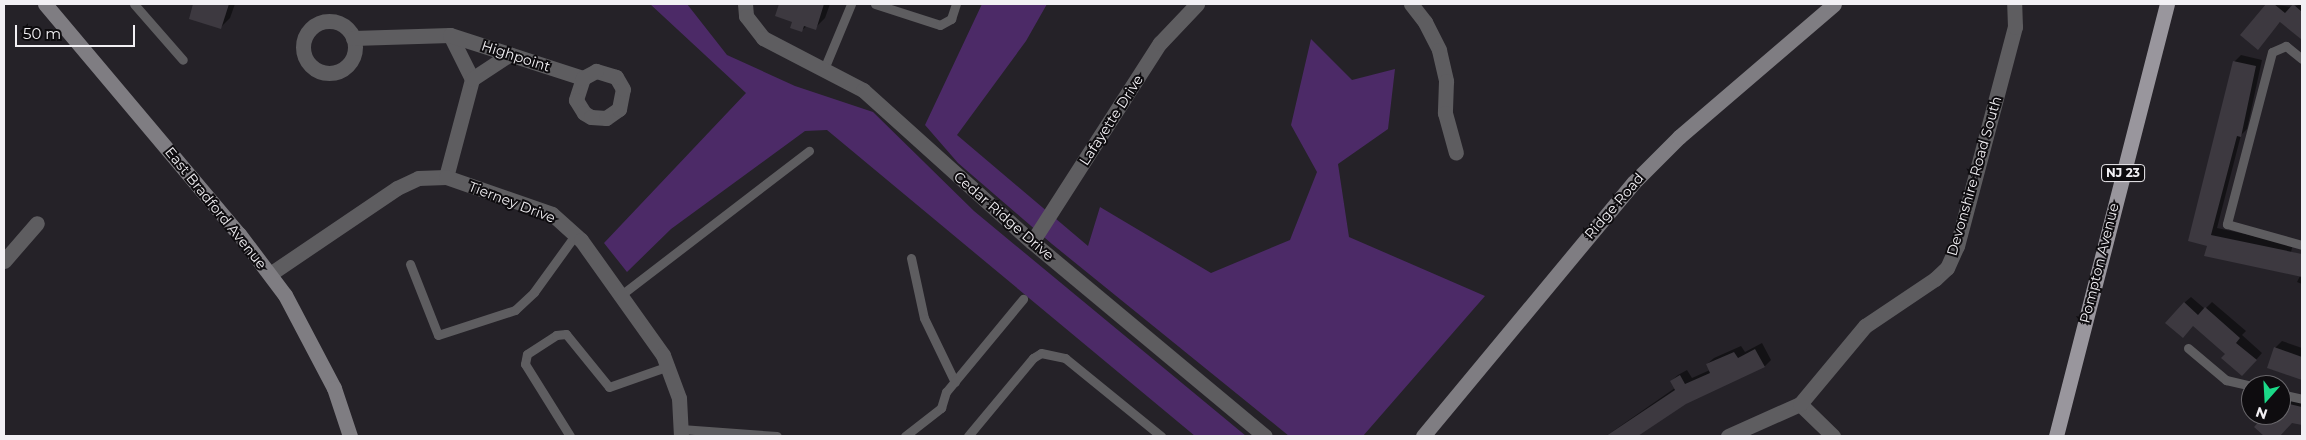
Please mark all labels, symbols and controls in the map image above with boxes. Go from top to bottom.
scale bar [18,15,138,47]
text: 50 m [23,24,61,43]
street label: Highpoint [479,37,553,75]
street label: Lafayette Drive [1075,72,1147,168]
street label: Devonshire Road South [1943,94,2005,258]
street label: East Bradford Avenue [162,144,270,272]
road number: NJ 23 [2100,164,2146,182]
street label: Cedar Ridge Drive [951,168,1057,264]
street label: Ridge Road [1581,170,1647,242]
street label: Tierney Drive [466,178,558,226]
street label: Pompton Avenue [2076,201,2122,325]
north arrow [2241,375,2291,425]
text: N [2253,403,2270,424]

